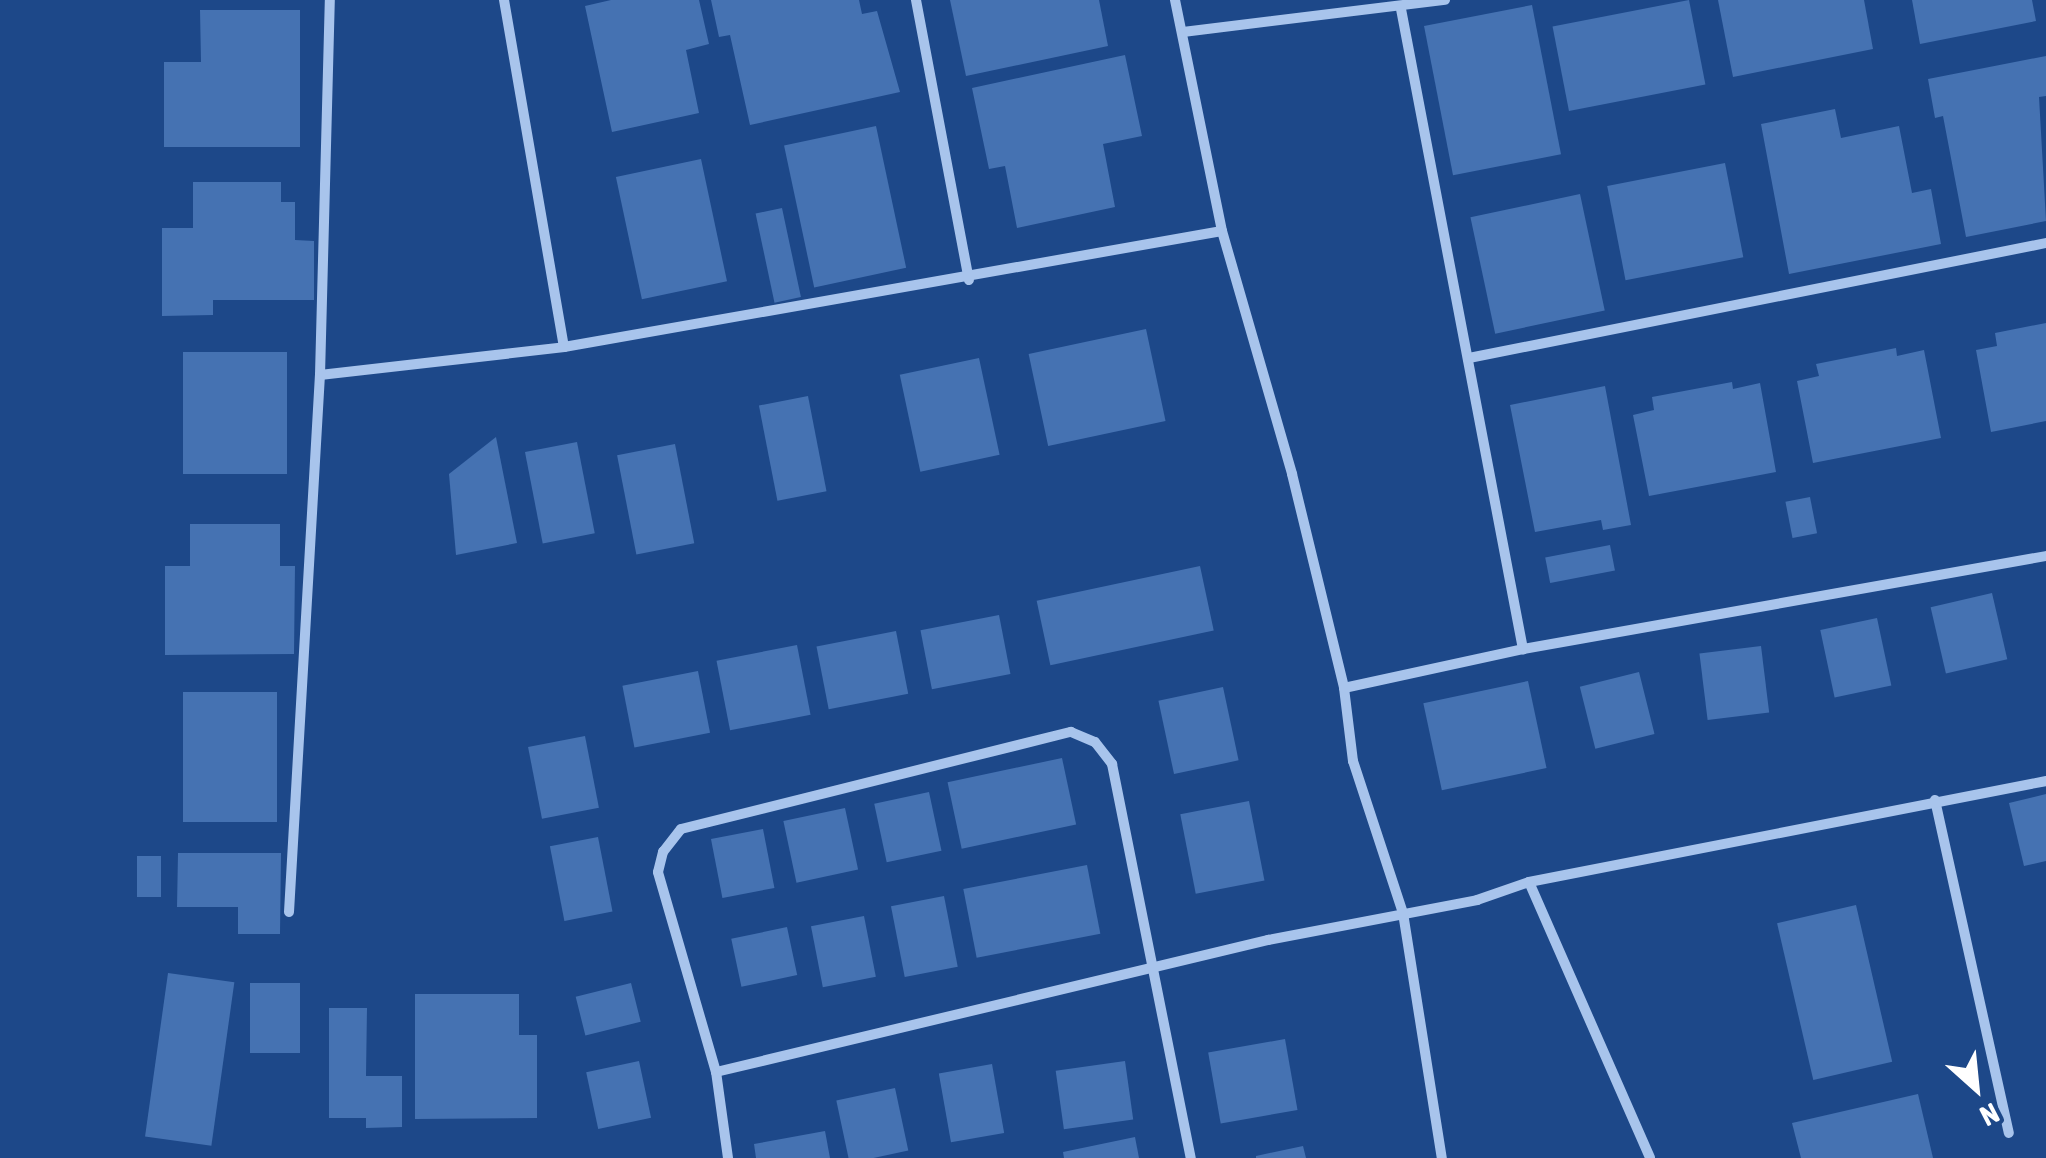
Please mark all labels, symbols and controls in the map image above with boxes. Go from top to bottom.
north arrow [1926,1038,2026,1138]
text: N [1975,1097,2004,1133]

